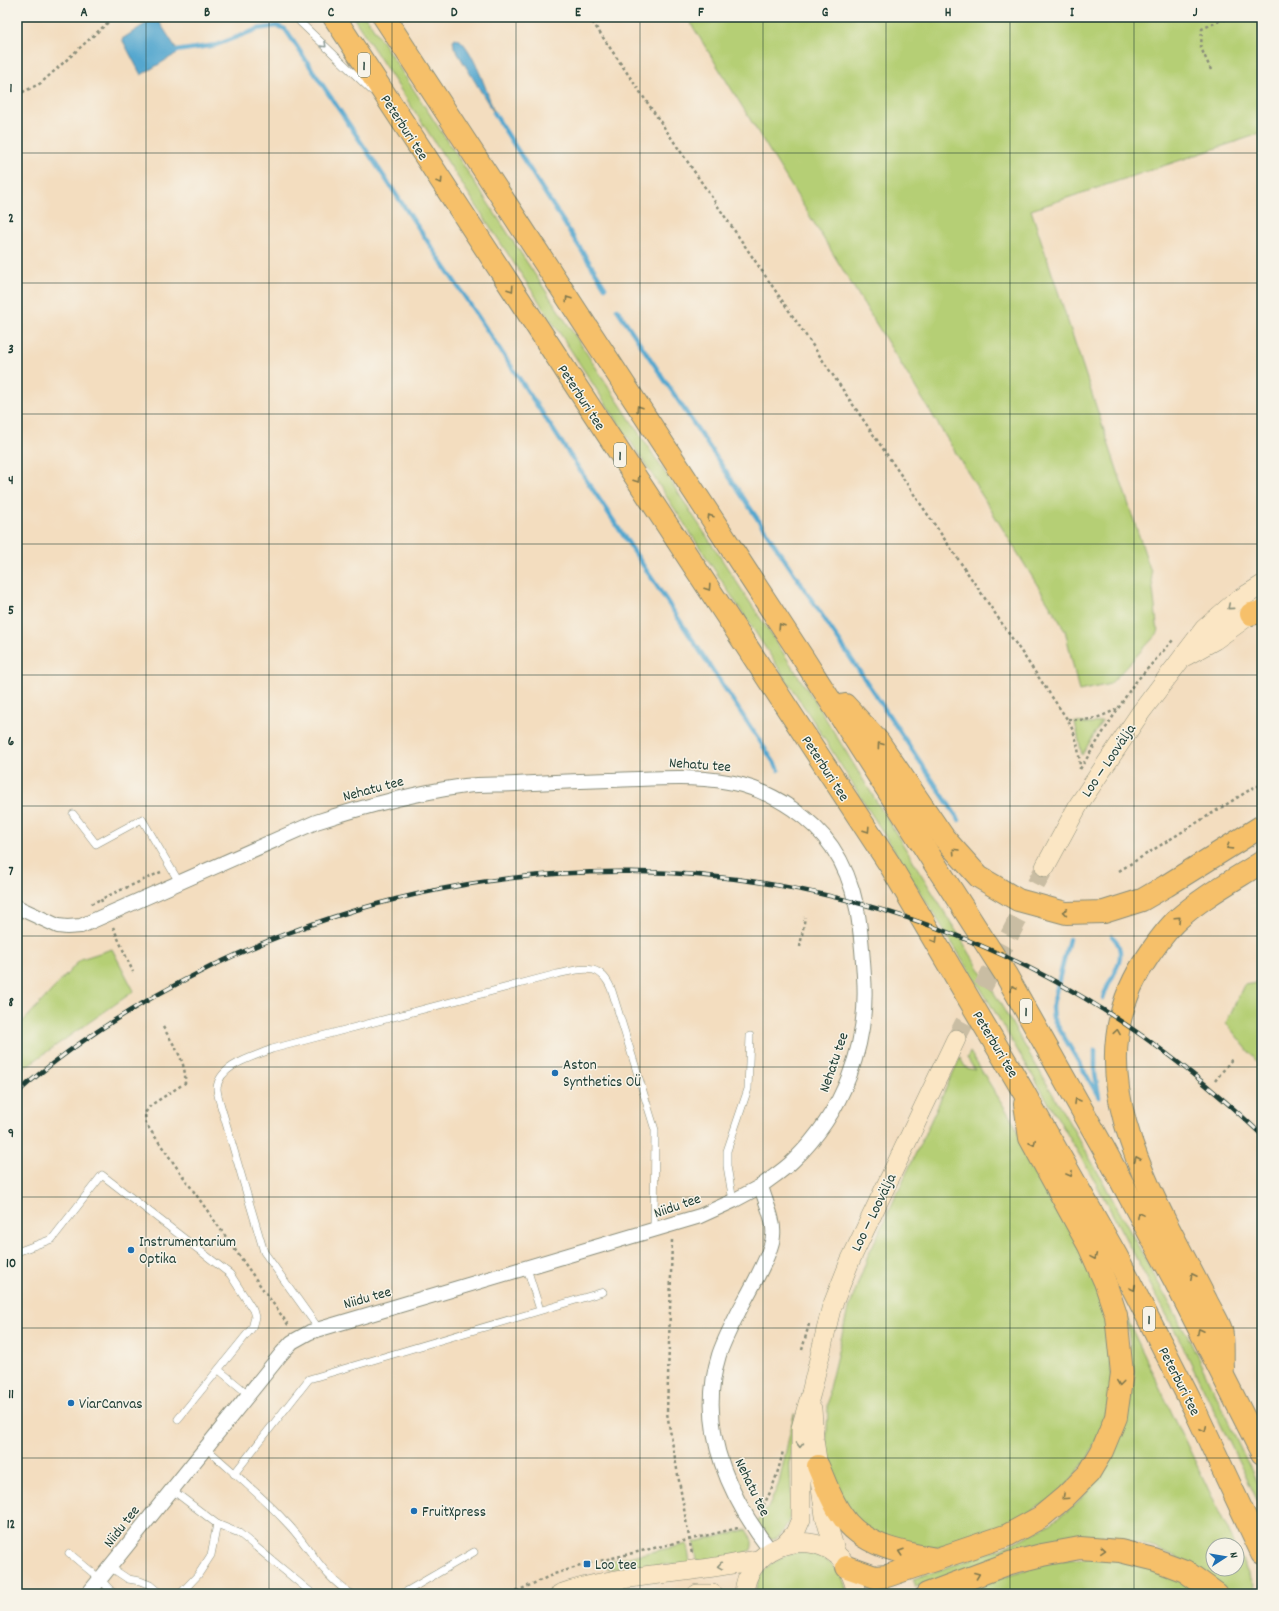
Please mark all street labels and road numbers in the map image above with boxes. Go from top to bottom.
road number: 1 [358,53,370,77]
street label: Peterburi tee [374,91,433,166]
street label: Peterburi tee [551,361,610,436]
road number: 1 [614,443,626,467]
street label: Loo — Loovälja [1077,719,1143,802]
street label: Peterburi tee [795,732,854,807]
street label: Nehatu tee [668,753,732,779]
street label: Nehatu tee [341,771,407,809]
road number: 1 [1020,999,1032,1023]
street label: Peterburi tee [966,1007,1023,1083]
street label: Nehatu tee [814,1029,856,1096]
street label: Loo — Loovälja [846,1169,904,1256]
street label: Niidu tee [651,1188,705,1225]
street label: Niidu tee [341,1282,394,1316]
road number: 1 [1143,1307,1155,1331]
street label: Peterburi tee [1151,1344,1205,1420]
street label: Nehatu tee [728,1455,775,1521]
street label: Niidu tee [99,1501,146,1553]

